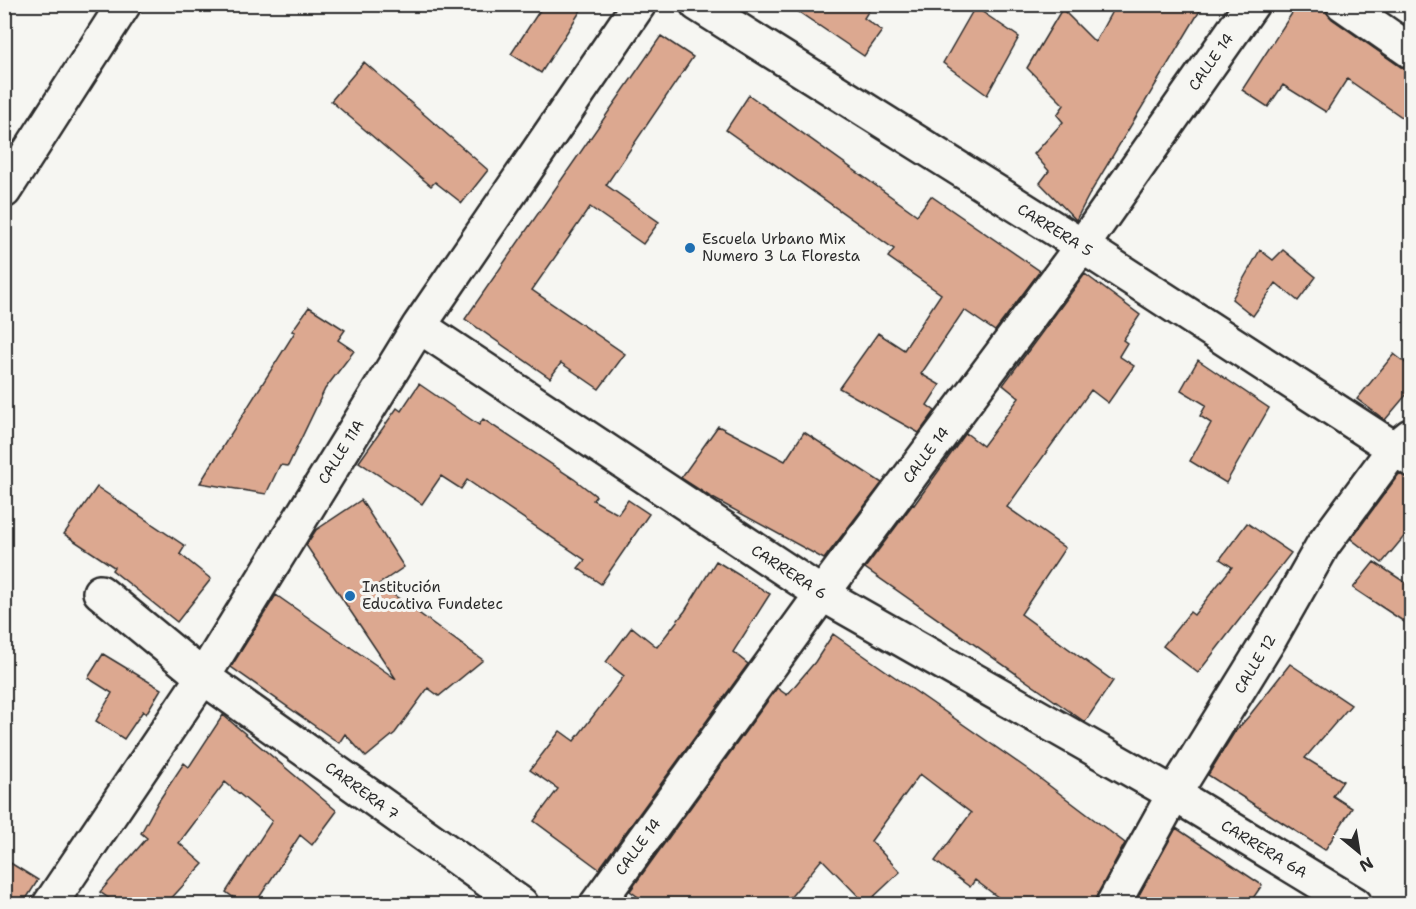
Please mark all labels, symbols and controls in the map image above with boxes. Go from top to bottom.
street label: CALLE 14 [1184,29,1238,95]
street label: CARRERA 5 [1014,199,1096,261]
place label: Escuela Urbano Mix Numero 3 La Floresta [702,229,861,266]
marker: Escuela Urbano Mix Numero 3 La Floresta [683,241,697,255]
street label: CALLE 11A [313,416,369,488]
street label: CALLE 14 [898,423,954,487]
street label: CARRERA 6 [747,540,831,604]
place label: Institución Educativa Fundetec [362,577,503,614]
marker: Institución Educativa Fundetec [343,589,357,603]
street label: CALLE 12 [1230,631,1280,697]
street label: CARRERA 7 [321,757,403,825]
street label: CALLE 14 [611,815,665,879]
street label: CARRERA 6A [1217,815,1311,883]
north arrow [1329,822,1389,882]
text: N [1356,852,1377,877]

